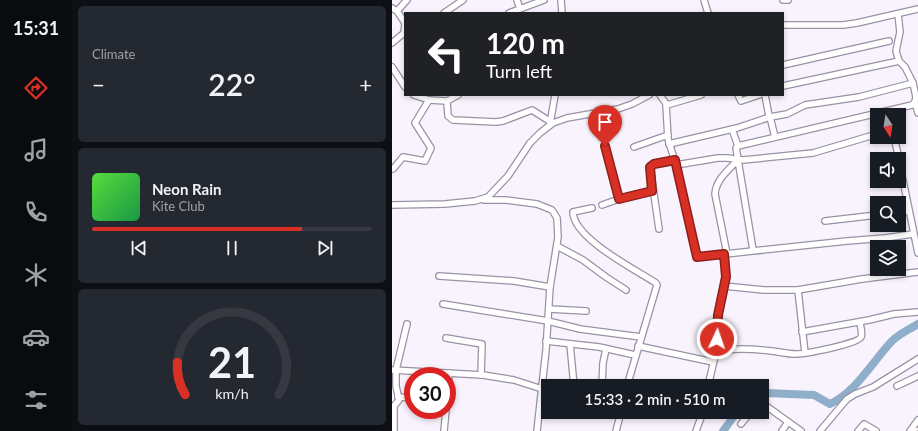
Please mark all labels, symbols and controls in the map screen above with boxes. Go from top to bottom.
text: 15:31 [13,17,59,39]
text: 120 m [486,26,565,60]
icon: left [420,28,472,80]
text: Climate [92,46,135,62]
text: Turn left [486,60,552,82]
text: 22° [208,66,256,102]
text: − [92,71,105,98]
text: + [359,71,372,98]
icon: directions [22,74,50,102]
pin [588,105,622,146]
north arrow [870,108,906,144]
map controls [870,108,906,276]
icon: arrive [594,111,616,133]
icon: music [22,136,50,164]
button: sound [870,152,906,188]
text: Neon Rain [152,180,221,198]
button: search [870,196,906,232]
icon: phone [22,198,50,226]
text: Kite Club [152,198,205,214]
icon: previous [128,237,150,259]
icon: pause [221,237,243,259]
icon: next [314,237,336,259]
button: layers [870,240,906,276]
icon: climate [22,261,50,289]
position arrow [696,318,738,360]
icon: car [22,323,50,351]
text: 21 [208,337,256,387]
speed limit sign: 30 [404,367,456,419]
text: km/h [215,385,249,402]
icon: filters [22,386,50,414]
text: 15:33 · 2 min · 510 m [585,390,725,408]

